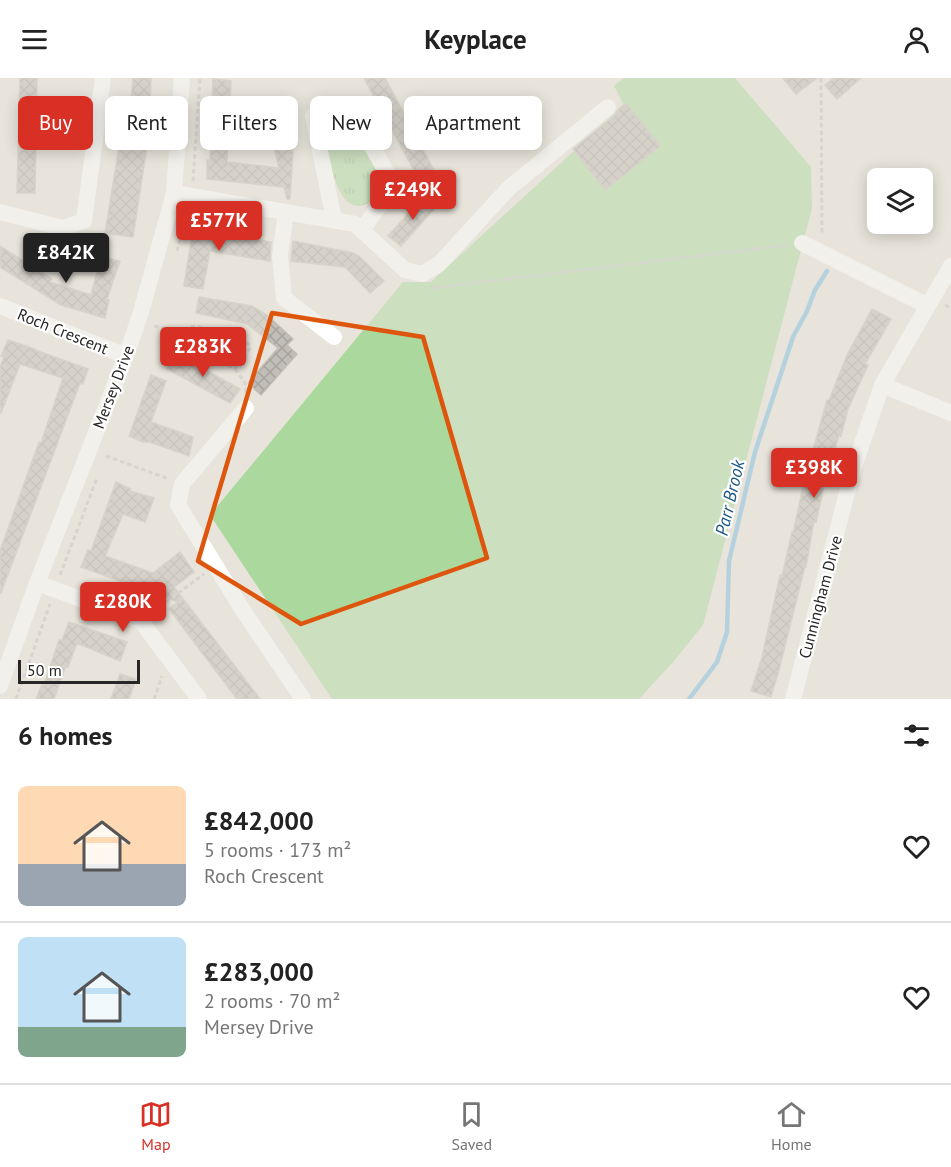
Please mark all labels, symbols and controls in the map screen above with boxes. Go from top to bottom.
text: Keyplace [424,22,527,56]
icon: menu [18,23,51,56]
icon: person [900,23,933,56]
chip: Buy [18,96,93,150]
chip: Rent [105,96,188,150]
chip: Filters [200,96,298,150]
chip: New [310,96,392,150]
chip: Apartment [404,96,542,150]
map controls [867,168,933,234]
button: layers [867,168,933,234]
pin: £249K [371,170,455,221]
text: £249K [384,176,442,202]
pin: £577K [177,201,261,252]
text: £577K [190,207,248,233]
pin: £842K [24,233,108,284]
text: £842K [37,239,95,265]
street label: Roch Crescent [15,304,112,358]
pin: £283K [161,327,245,378]
text: £283K [174,333,232,359]
street label: Mersey Drive [88,342,138,432]
pin: £398K [772,448,856,499]
text: £398K [785,454,843,480]
water label: Parr Brook [710,457,750,538]
street label: Cunningham Drive [794,533,846,661]
pin: £280K [81,582,165,633]
text: £280K [94,588,152,614]
scale bar [18,657,140,684]
text: 50 m [27,660,62,680]
text: 6 homes [18,719,113,752]
icon: filters [900,719,933,752]
text: £842,000 [204,804,314,837]
icon: home [66,810,138,882]
icon: heart [900,830,933,863]
text: 5 rooms · 173 m² [204,837,351,863]
text: Roch Crescent [204,863,324,889]
text: £283,000 [204,955,314,988]
icon: home [66,961,138,1033]
icon: heart [900,981,933,1014]
text: 2 rooms · 70 m² [204,988,340,1014]
text: Mersey Drive [204,1014,314,1040]
tab: Map [139,1098,172,1154]
tab: Saved [451,1098,492,1154]
tab: Home [771,1098,812,1154]

